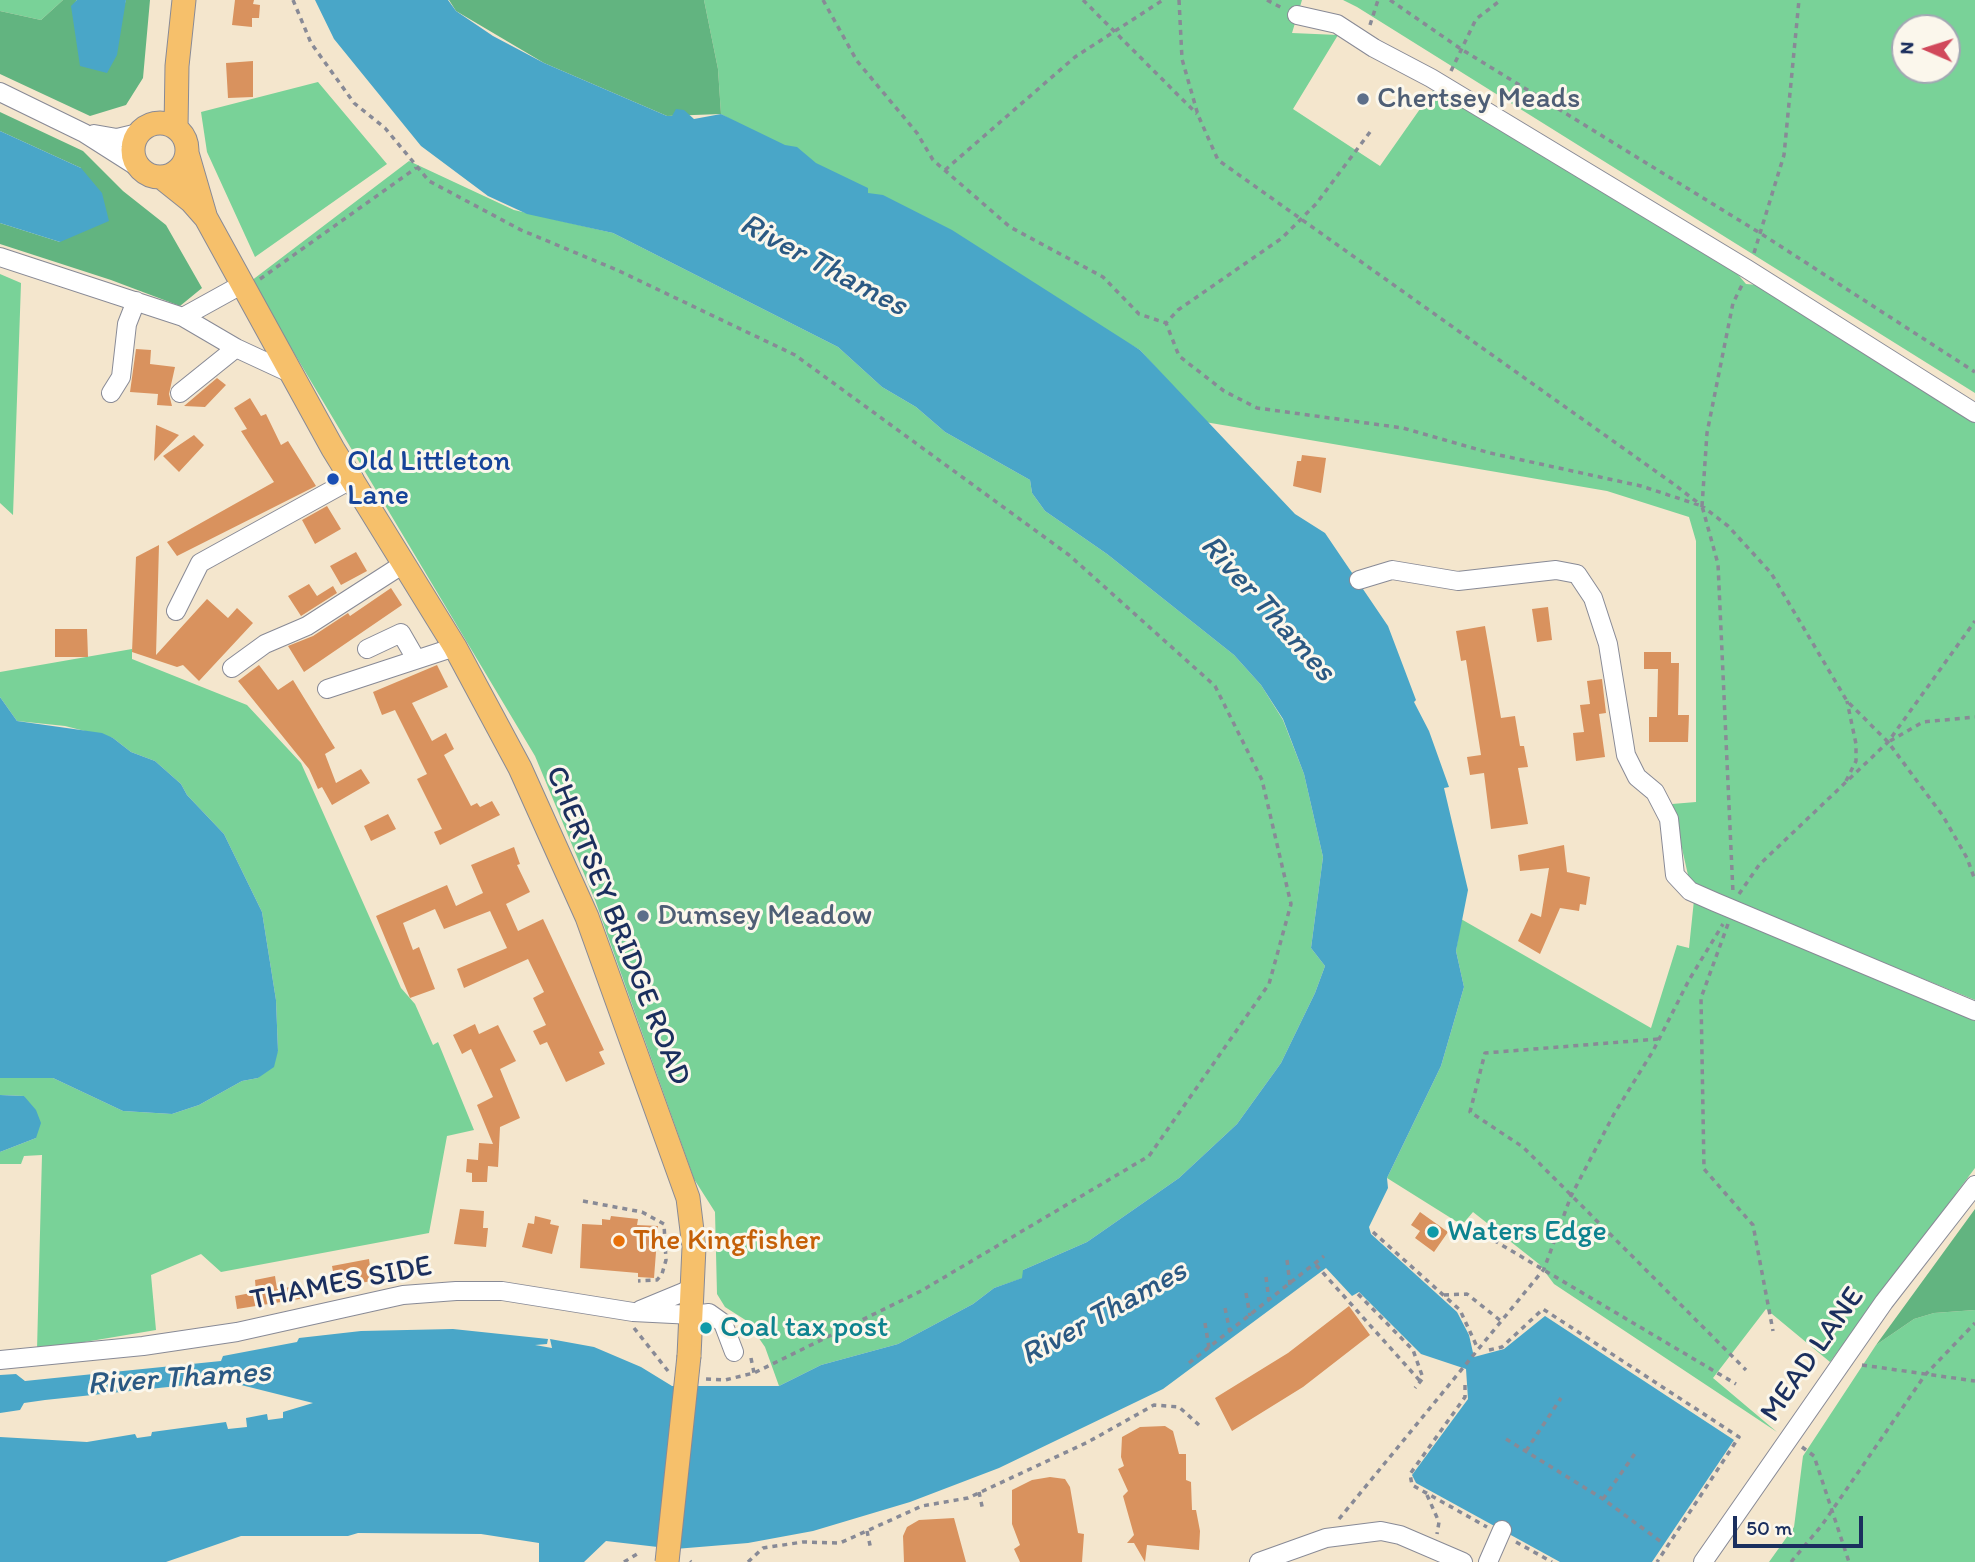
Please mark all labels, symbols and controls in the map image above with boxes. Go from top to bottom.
north arrow [1891,14,1961,84]
text: N [1895,41,1918,55]
place label: Chertsey Meads [1377,81,1580,117]
marker: Chertsey Meads [1355,91,1371,107]
water label: River Thames [733,206,913,326]
place label: Old Littleton Lane [347,444,510,514]
marker: Old Littleton Lane [325,471,341,487]
water label: River Thames [1191,528,1343,690]
street label: CHERTSEY BRIDGE ROAD [536,761,698,1091]
place label: Dumsey Meadow [657,898,872,934]
marker: Dumsey Meadow [635,908,651,924]
place label: Waters Edge [1447,1214,1607,1250]
place label: The Kingfisher [633,1223,820,1259]
marker: Waters Edge [1425,1224,1441,1240]
marker: The Kingfisher [611,1233,627,1249]
street label: THAMES SIDE [247,1249,435,1319]
water label: River Thames [1014,1253,1194,1375]
street label: MEAD LANE [1753,1281,1873,1429]
place label: Coal tax post [720,1310,888,1346]
marker: Coal tax post [698,1320,714,1336]
water label: River Thames [86,1353,272,1405]
scale bar [1737,1502,1867,1546]
text: 50 m [1746,1515,1792,1540]

